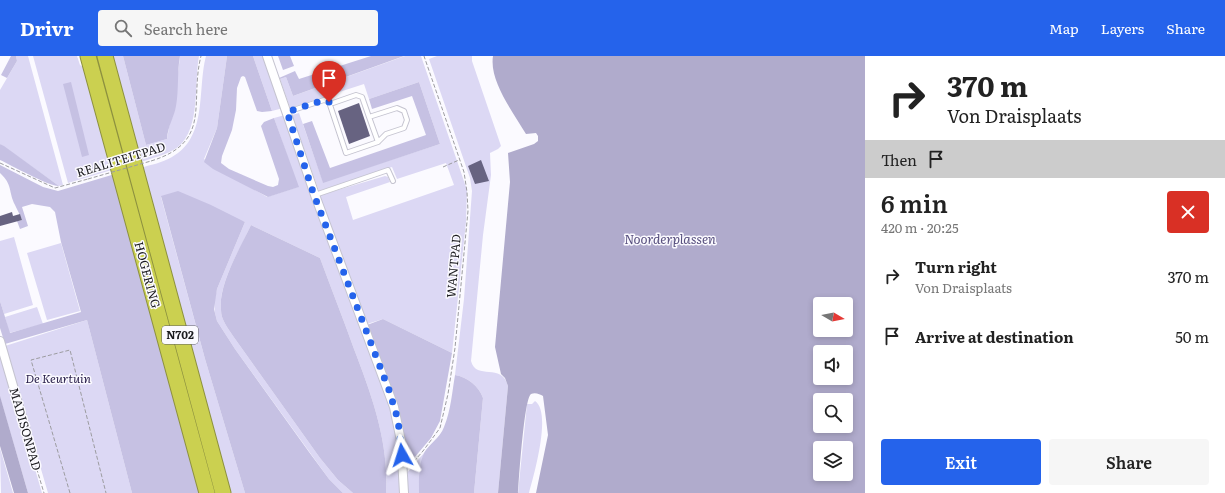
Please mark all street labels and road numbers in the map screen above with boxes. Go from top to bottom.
street label: REALITEITPAD [74,137,168,181]
street label: WANTPAD [441,233,465,299]
street label: HOGERING [130,239,166,310]
road number: N702 [162,326,198,344]
street label: MADISONPAD [5,385,46,472]

